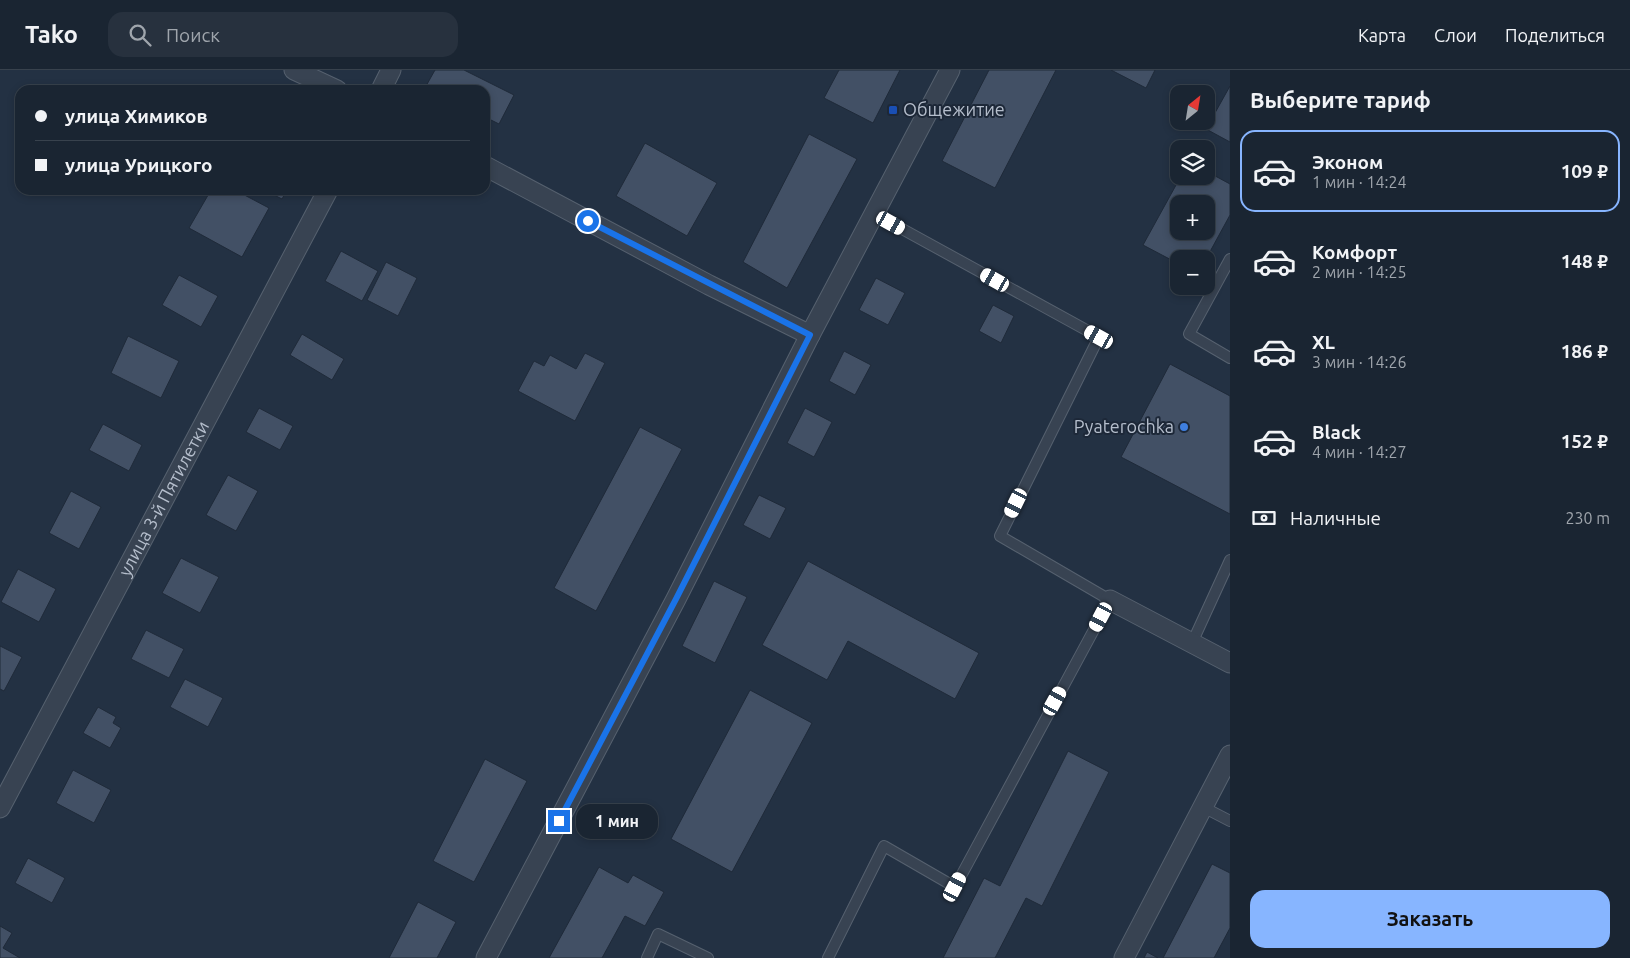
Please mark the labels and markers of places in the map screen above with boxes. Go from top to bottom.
place label: Общежитие [903,99,1005,119]
marker: Общежитие [887,104,899,116]
place label: Pyaterochka [1074,416,1174,436]
marker: Pyaterochka [1178,421,1190,433]

